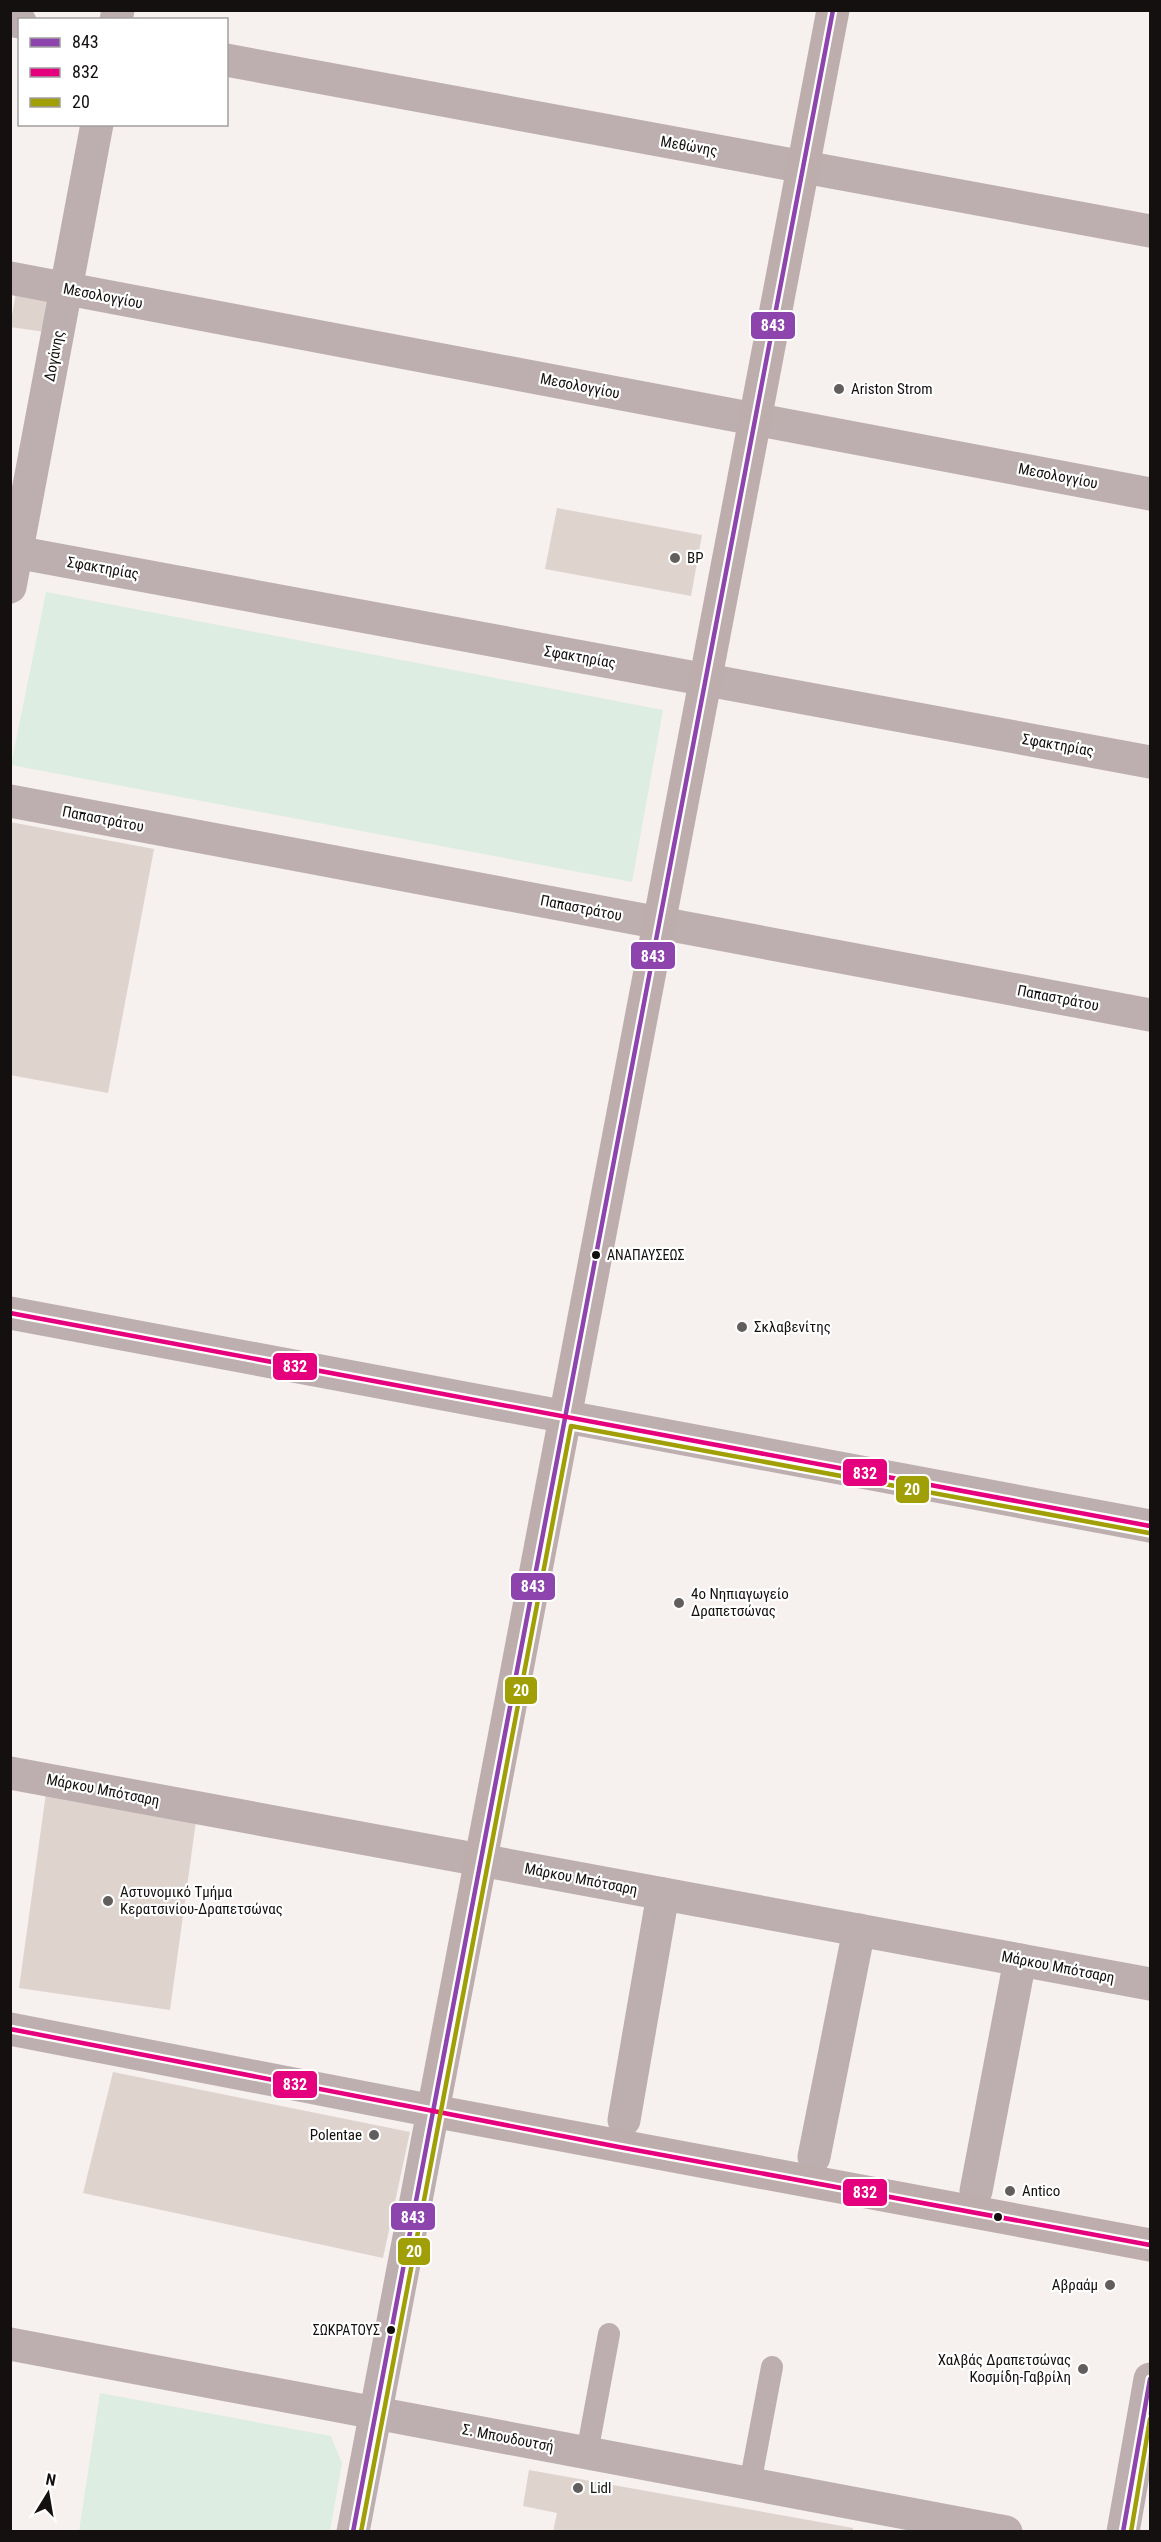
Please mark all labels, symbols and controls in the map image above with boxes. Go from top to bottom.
legend [18,18,228,126]
text: 843 [72,31,99,52]
text: 832 [72,61,99,82]
text: 20 [72,91,90,112]
street label: Μεθώνης [659,132,719,160]
street label: Μεσολογγίου [62,279,144,313]
line badge: 843 [750,311,796,340]
text: 843 [761,316,785,335]
street label: Δογάνης [40,329,68,383]
street label: Μεσολογγίου [539,369,621,403]
place label: Ariston Strom [851,380,933,398]
marker: Ariston Strom [832,382,846,396]
street label: Μεσολογγίου [1017,459,1099,493]
place label: BP [687,549,704,567]
marker: BP [668,551,682,565]
street label: Σφακτηρίας [66,553,140,583]
street label: Σφακτηρίας [543,642,617,672]
street label: Σφακτηρίας [1021,730,1095,760]
street label: Παπαστράτου [61,802,145,836]
street label: Παπαστράτου [539,891,623,925]
line badge: 843 [630,941,676,970]
text: 843 [641,947,665,966]
street label: Παπαστράτου [1016,981,1100,1015]
place label: ΑΝΑΠΑΥΣΕΩΣ [607,1247,685,1263]
marker: ΑΝΑΠΑΥΣΕΩΣ [590,1249,602,1261]
place label: Σκλαβενίτης [754,1318,831,1336]
marker: Σκλαβενίτης [735,1320,749,1334]
line badge: 832 [272,1352,318,1381]
text: 832 [283,1357,307,1376]
line badge: 832 [842,1458,888,1487]
text: 832 [853,1464,877,1483]
line badge: 20 [895,1475,930,1504]
text: 20 [904,1480,920,1499]
line badge: 843 [510,1572,556,1601]
text: 843 [521,1577,545,1596]
place label: 4ο Νηπιαγωγείο Δραπετσώνας [691,1585,789,1620]
marker: 4ο Νηπιαγωγείο Δραπετσώνας [672,1596,686,1610]
line badge: 20 [504,1676,538,1705]
text: 20 [513,1681,529,1700]
street label: Μάρκου Μπότσαρη [45,1770,161,1810]
street label: Μάρκου Μπότσαρη [523,1859,639,1899]
place label: Αστυνομικό Τμήμα Κερατσινίου-Δραπετσώνας [120,1883,283,1918]
marker: Αστυνομικό Τμήμα Κερατσινίου-Δραπετσώνας [101,1894,115,1908]
street label: Μάρκου Μπότσαρη [1000,1947,1116,1987]
line badge: 832 [272,2070,318,2099]
text: 832 [283,2075,307,2094]
place label: Polentae [310,2126,362,2144]
marker: Polentae [367,2128,381,2142]
line badge: 832 [842,2178,888,2207]
place label: Antico [1022,2182,1060,2200]
text: 832 [853,2183,877,2202]
marker: Antico [1003,2184,1017,2198]
line badge: 843 [390,2202,436,2231]
text: 843 [401,2208,425,2227]
unlabelled marker [992,2211,1004,2223]
line badge: 20 [397,2237,431,2266]
text: 20 [406,2242,422,2261]
place label: Αβραάμ [1052,2276,1098,2294]
marker: Αβραάμ [1103,2278,1117,2292]
place label: ΣΩΚΡΑΤΟΥΣ [313,2322,380,2338]
marker: ΣΩΚΡΑΤΟΥΣ [385,2324,397,2336]
place label: Χαλβάς Δραπετσώνας Κοσμίδη-Γαβρίλη [938,2351,1071,2386]
marker: Χαλβάς Δραπετσώνας Κοσμίδη-Γαβρίλη [1076,2362,1090,2376]
street label: Σ. Μπουδουτσή [461,2420,555,2456]
north arrow [18,2464,78,2524]
text: N [44,2470,57,2490]
place label: Lidl [590,2479,611,2497]
marker: Lidl [571,2481,585,2495]

